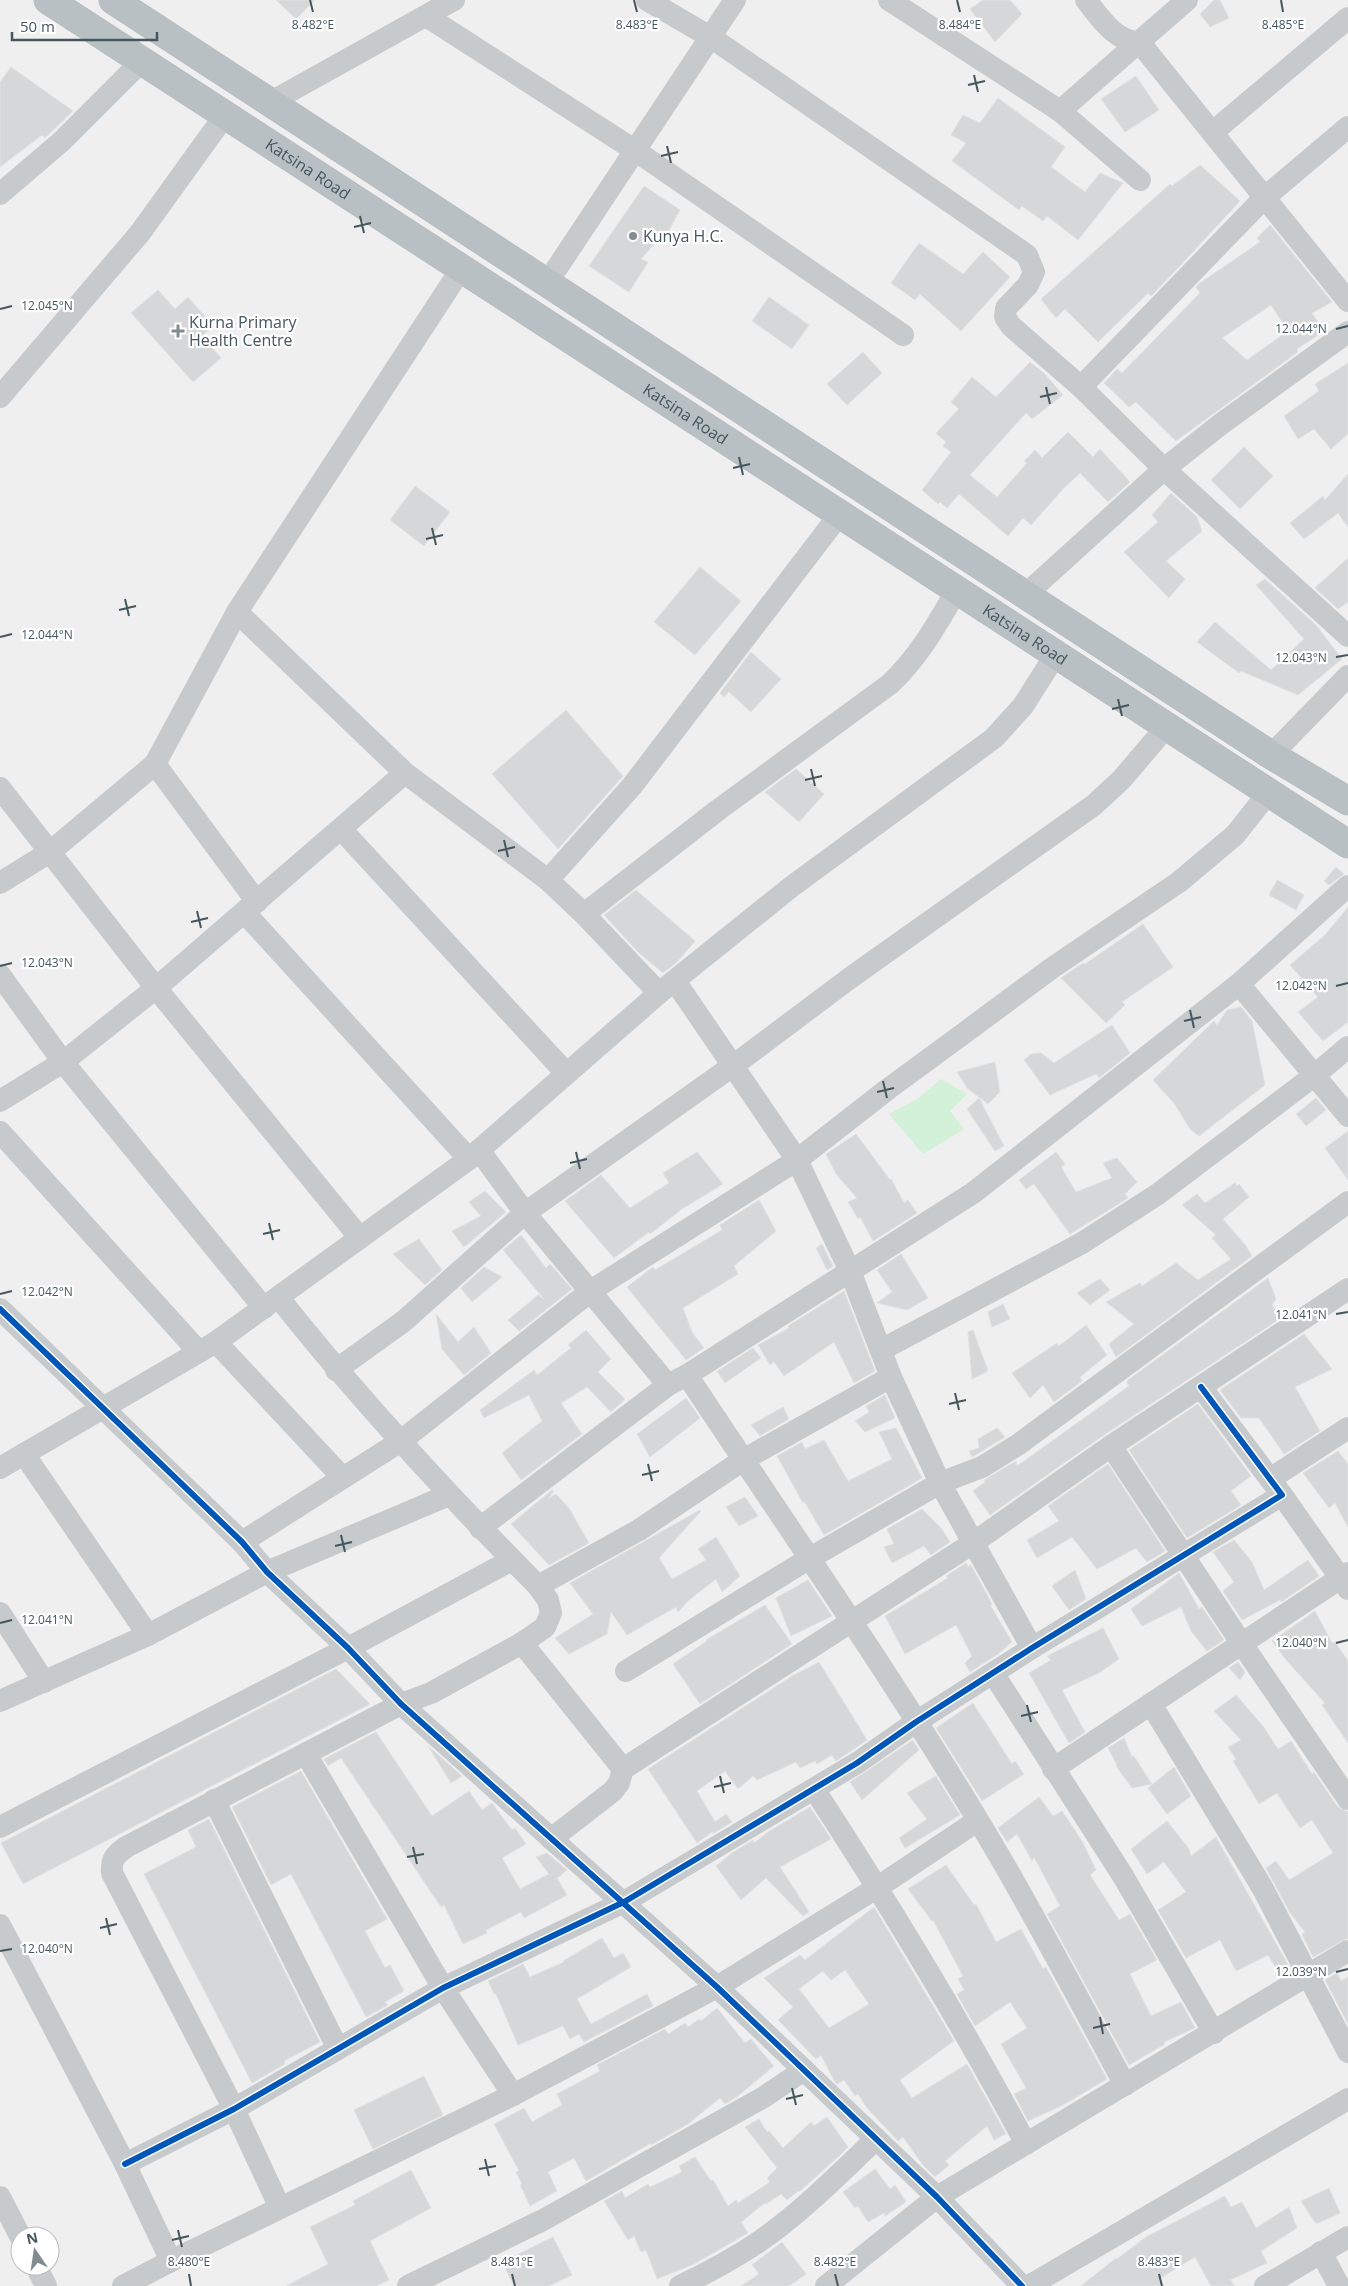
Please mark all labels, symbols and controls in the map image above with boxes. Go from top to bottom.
scale bar [12,10,158,42]
text: 50 m [20,16,55,36]
text: 8.482°E [292,16,334,33]
text: 8.483°E [616,16,658,33]
text: 8.484°E [939,16,981,33]
text: 8.485°E [1262,16,1304,33]
street label: Katsina Road [261,133,355,204]
place label: Kunya H.C. [643,225,724,247]
marker: Kunya H.C. [627,230,639,242]
text: 12.045°N [21,297,73,314]
place label: Kurna Primary Health Centre [189,311,297,351]
text: 12.044°N [1275,320,1327,337]
marker: Kurna Primary Health Centre [171,324,185,338]
street label: Katsina Road [639,378,732,450]
street label: Katsina Road [978,599,1072,670]
text: 12.044°N [21,626,73,643]
text: 12.043°N [1275,649,1327,666]
text: 12.043°N [21,954,73,971]
text: 12.042°N [1275,977,1327,994]
text: 12.042°N [21,1283,73,1300]
text: 12.041°N [1275,1306,1327,1323]
text: 12.041°N [21,1611,73,1628]
text: 12.040°N [1275,1634,1327,1651]
text: 12.040°N [21,1940,73,1957]
text: 12.039°N [1275,1963,1327,1980]
north arrow [10,2226,60,2276]
text: N [24,2227,40,2248]
text: 8.480°E [168,2253,210,2270]
text: 8.481°E [491,2253,533,2270]
text: 8.482°E [814,2253,856,2270]
text: 8.483°E [1138,2253,1180,2270]

